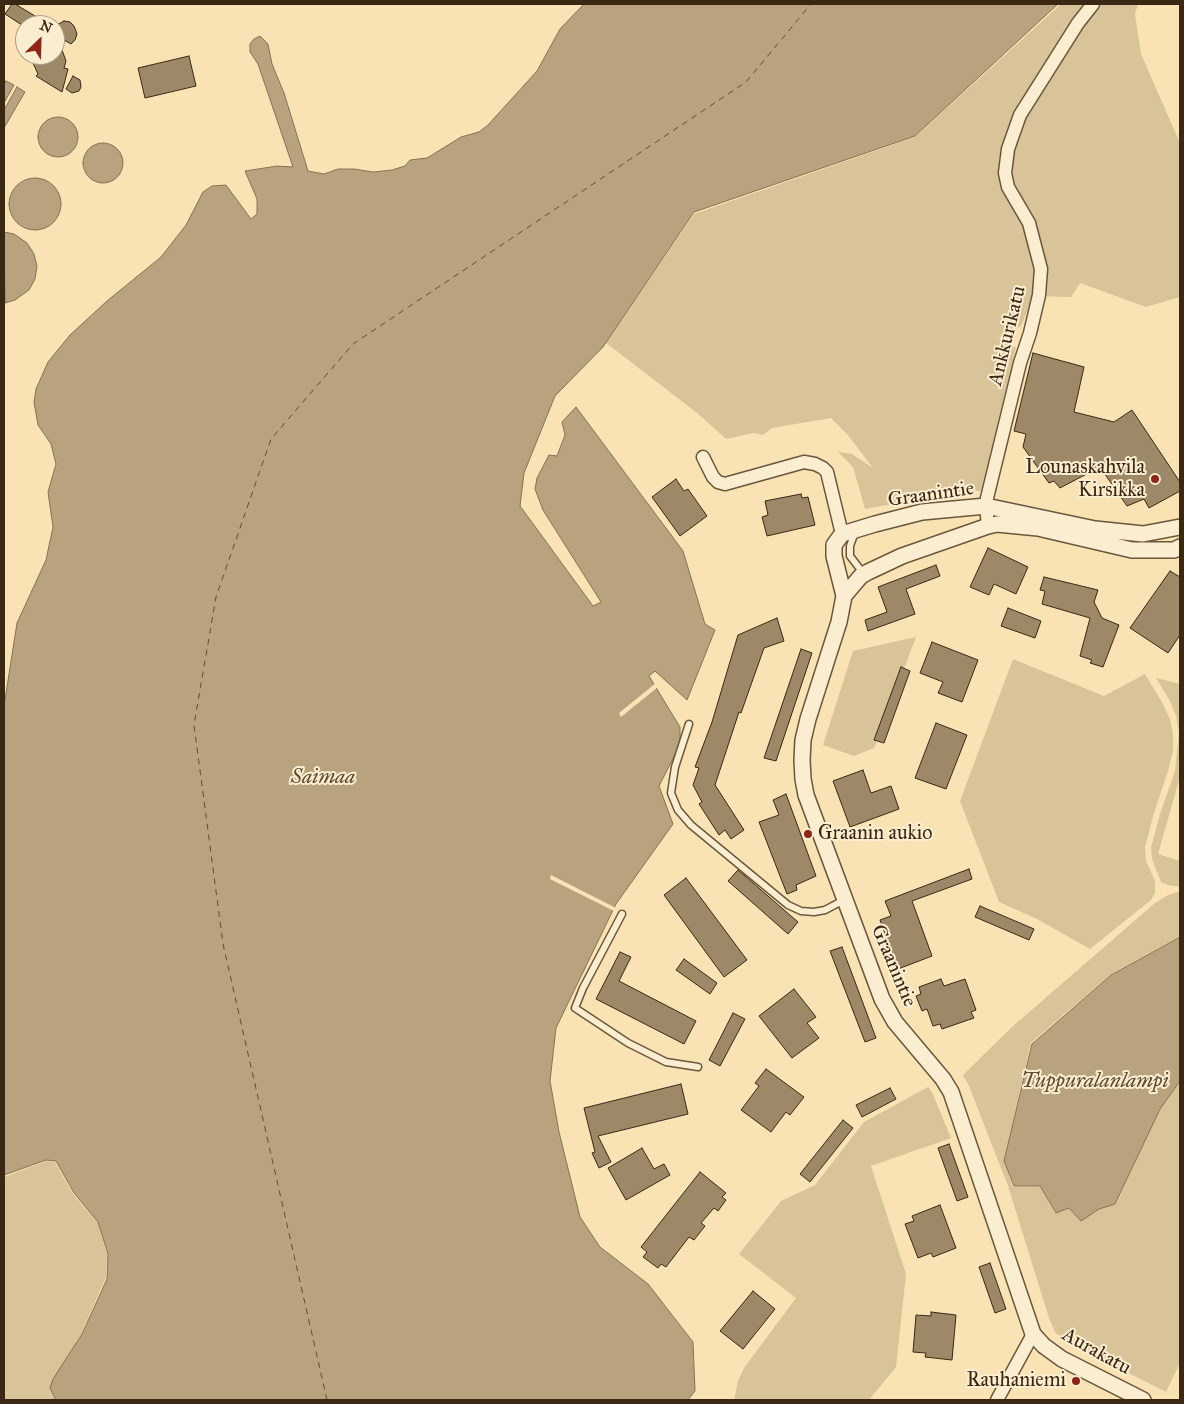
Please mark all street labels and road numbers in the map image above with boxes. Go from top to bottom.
street label: Ankkurikatu [984,284,1032,388]
street label: Graanintie [886,477,976,513]
street label: Graanintie [865,921,921,1011]
street label: Aurakatu [1057,1323,1135,1381]

